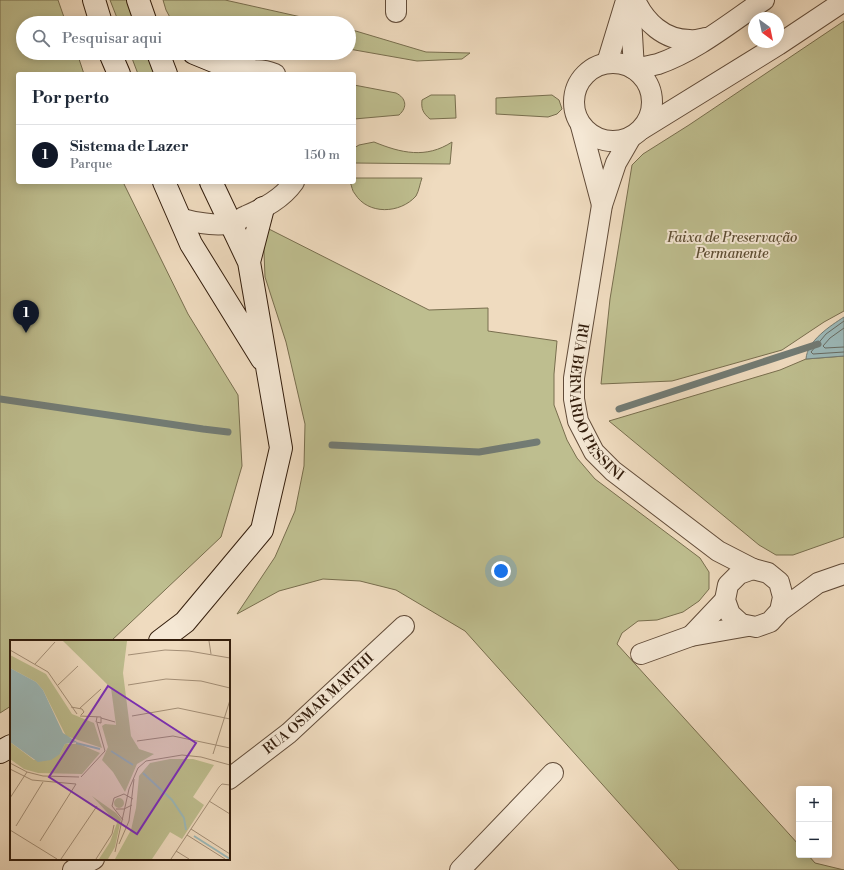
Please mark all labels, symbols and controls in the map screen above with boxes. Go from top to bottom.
north arrow [748,12,784,48]
search box [16,16,356,60]
icon: search [30,27,52,49]
text: Pesquisar aqui [62,29,162,48]
text: Por perto [32,87,109,109]
text: Sistema de Lazer [70,137,189,156]
text: 1 [42,147,48,163]
text: 150 m [305,147,340,163]
text: Parque [70,156,112,172]
park label: Faixa de Preservação Permanente [667,229,797,263]
pin: 1 [13,300,39,333]
street label: RUA BERNARDO PESSINI [565,322,628,485]
your location [491,561,511,581]
inset map [10,640,230,860]
street label: RUA OSMAR MARTHI [259,649,378,759]
map controls [796,786,832,858]
button: + [796,786,832,822]
button: − [796,822,832,858]

